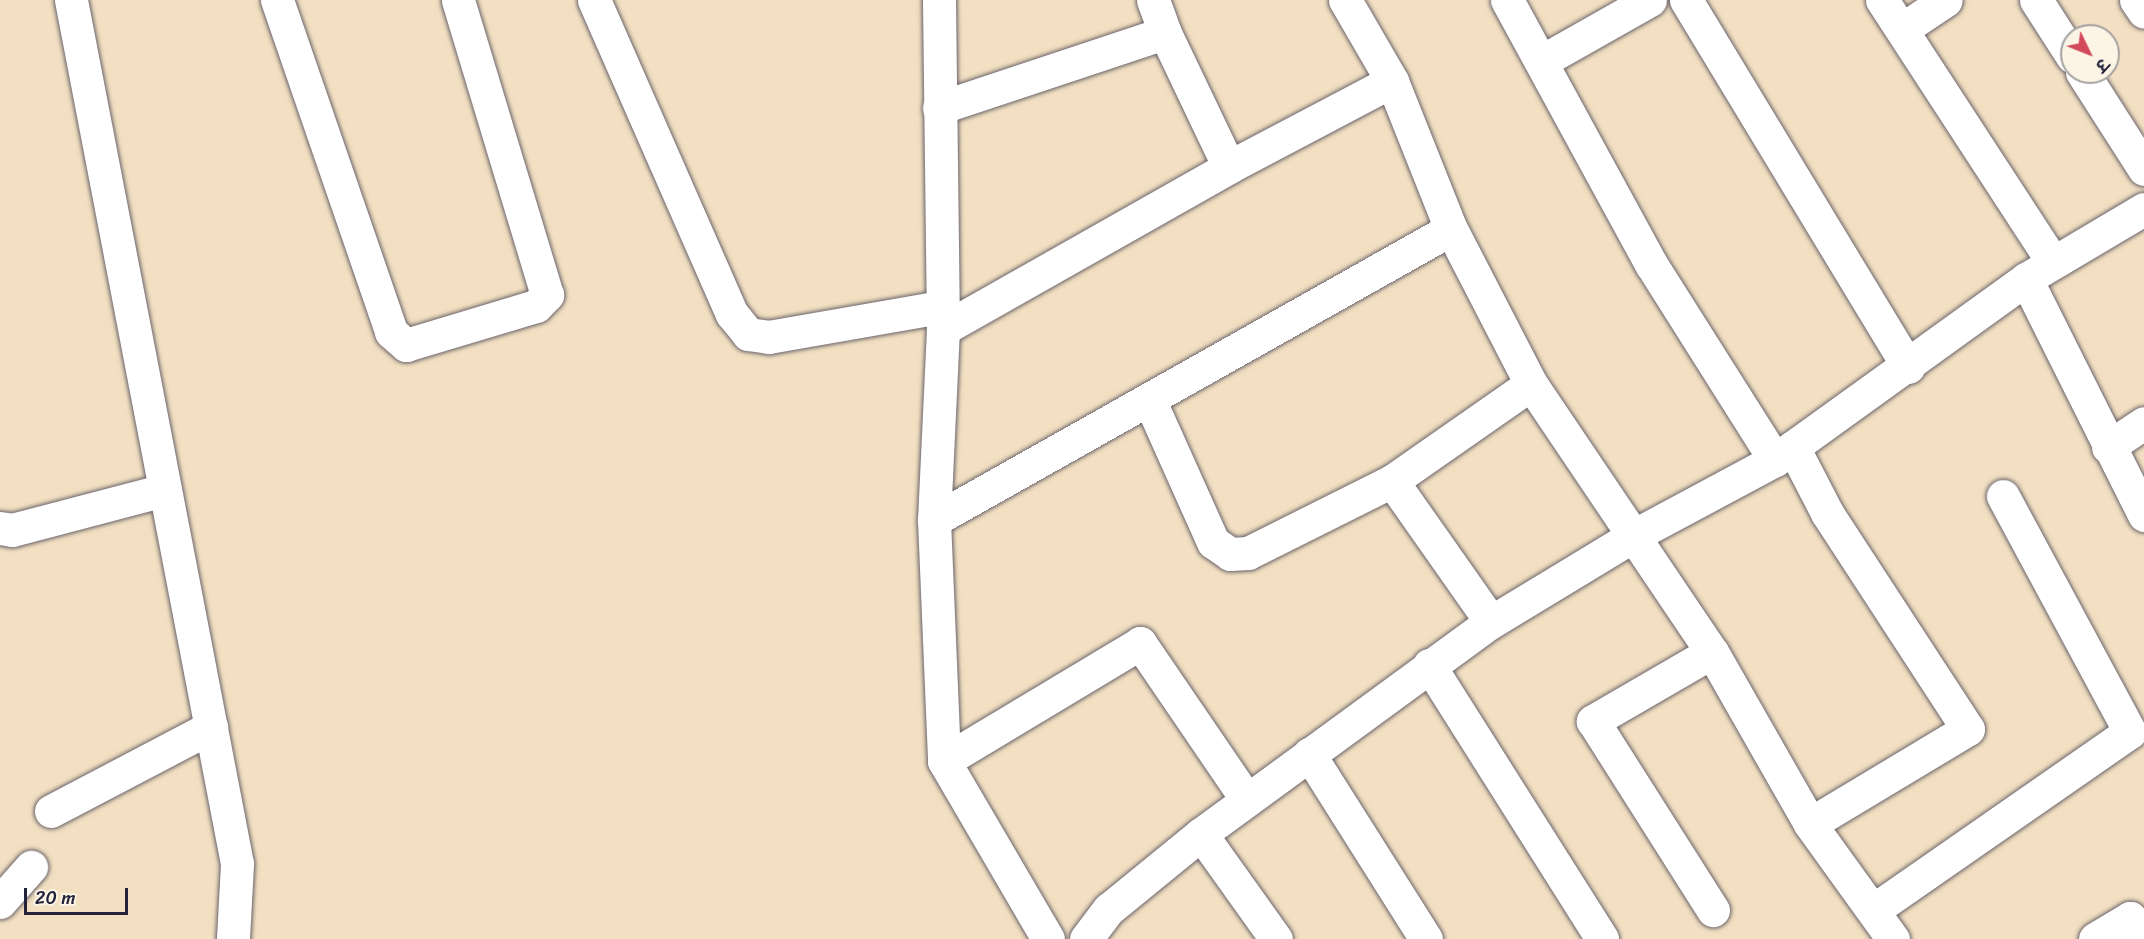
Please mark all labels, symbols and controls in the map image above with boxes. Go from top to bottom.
north arrow [2060,24,2120,84]
text: उ [2088,51,2116,79]
scale bar [27,876,130,914]
text: 20 m [35,882,75,914]

